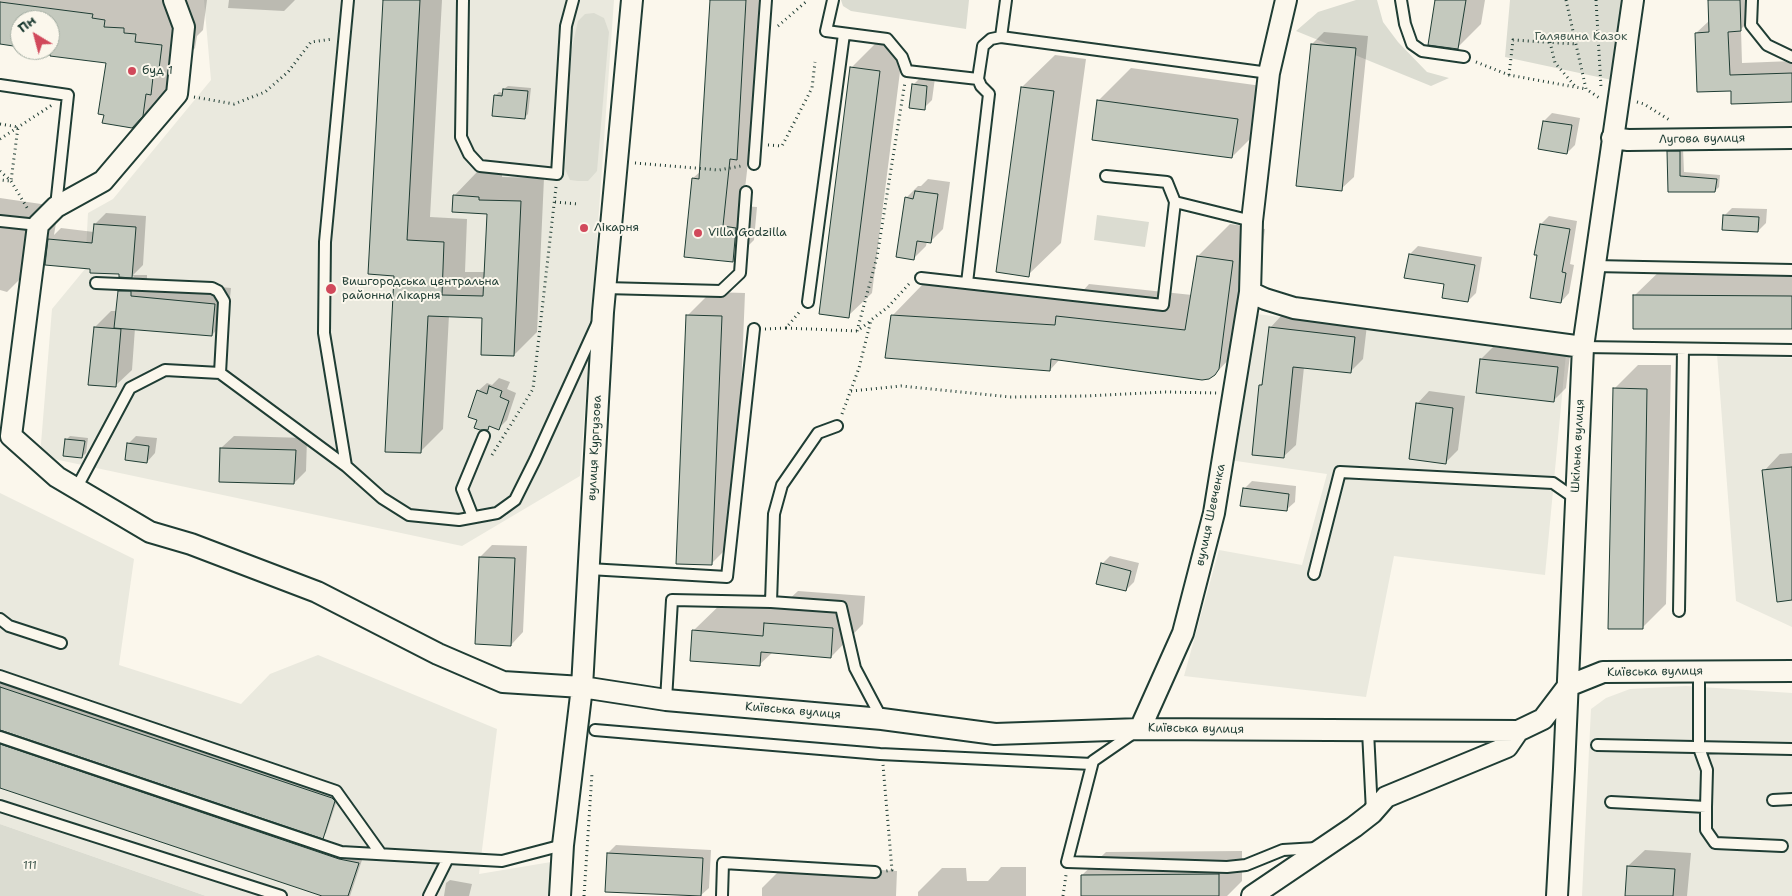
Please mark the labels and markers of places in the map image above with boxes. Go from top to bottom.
place label: буд 1 [142,64,173,78]
marker: буд 1 [126,65,138,77]
place label: Лікарня [594,221,639,235]
marker: Лікарня [578,222,590,234]
place label: Villa Godzilla [708,226,787,240]
marker: Villa Godzilla [692,227,704,239]
place label: Вишгородська центральна районна лікарня [342,275,499,303]
marker: Вишгородська центральна районна лікарня [324,282,338,296]

